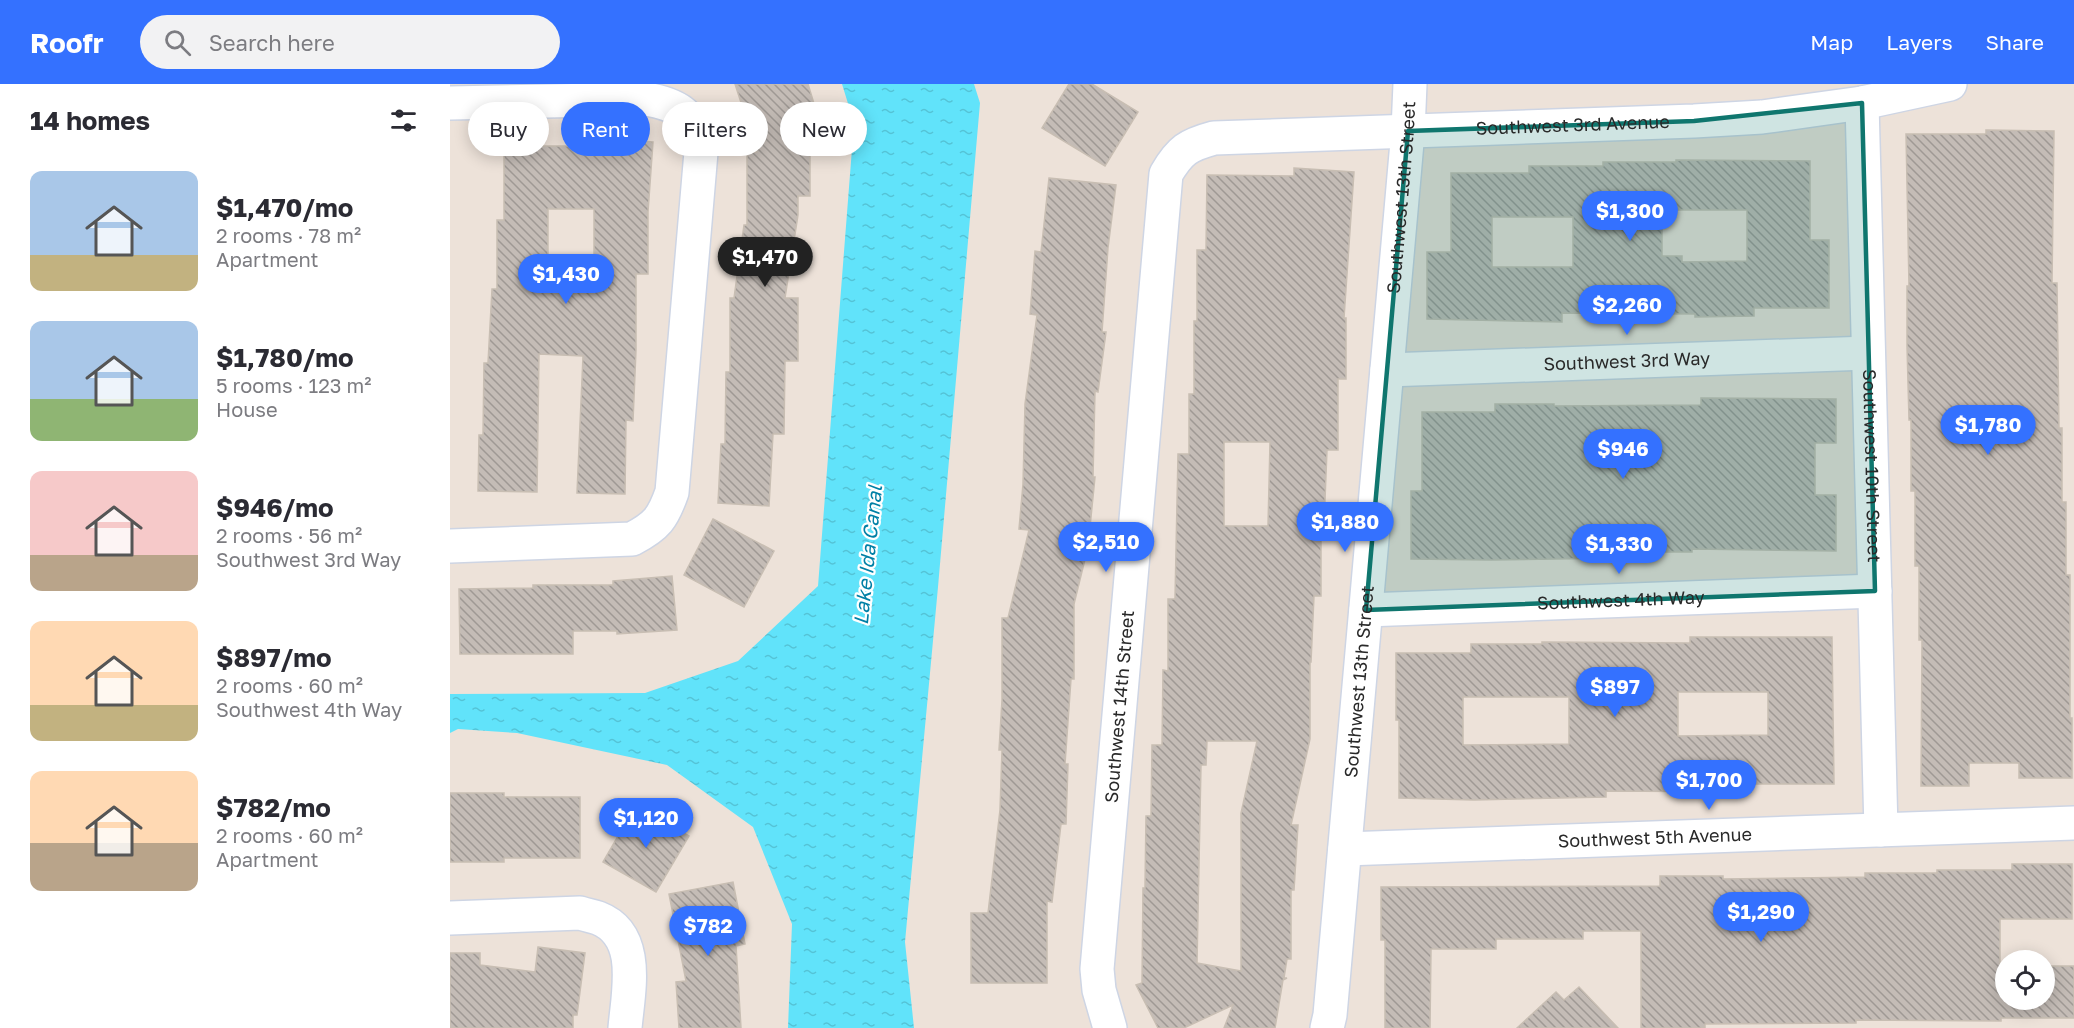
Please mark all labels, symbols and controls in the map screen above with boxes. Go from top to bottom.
search box [140,15,560,69]
text: Roofr [30,26,104,59]
icon: search [161,26,194,59]
text: Search here [209,29,335,56]
text: Map [1810,29,1853,55]
text: Layers [1886,29,1953,55]
text: Share [1986,29,2044,55]
street label: Southwest 13th Street [1382,101,1419,294]
chip: Buy [468,102,549,156]
chip: Rent [561,102,650,156]
chip: Filters [662,102,768,156]
chip: New [780,102,867,156]
icon: filters [387,104,420,137]
text: 14 homes [30,105,150,136]
street label: Southwest 3rd Avenue [1475,110,1670,139]
pin: $1,300 [1581,191,1679,242]
text: $1,470/mo [216,192,353,223]
icon: home [78,195,150,267]
text: $1,300 [1596,198,1664,222]
text: 2 rooms · 78 m² [216,223,361,247]
pin: $1,470 [716,237,814,288]
text: $1,470 [732,244,798,268]
text: Apartment [216,247,319,271]
pin: $1,430 [517,254,615,305]
text: $1,430 [532,261,600,285]
pin: $2,260 [1578,285,1676,336]
text: $2,260 [1592,292,1662,316]
text: $1,780/mo [216,342,354,373]
icon: home [78,345,150,417]
street label: Southwest 3rd Way [1543,347,1711,374]
street label: Southwest 10th Street [1859,369,1886,563]
text: 5 rooms · 123 m² [216,373,371,397]
text: House [216,397,278,421]
pin: $1,780 [1939,405,2037,456]
text: $1,780 [1955,412,2021,436]
pin: $946 [1587,429,1659,480]
text: $946 [1597,436,1649,460]
water label: Lake Ida Canal [848,483,886,626]
text: $946/mo [216,492,334,523]
icon: home [78,495,150,567]
pin: $1,880 [1296,502,1394,553]
text: $1,880 [1311,509,1379,533]
pin: $2,510 [1057,522,1155,573]
text: 2 rooms · 56 m² [216,523,362,547]
pin: $1,330 [1570,524,1668,575]
text: $2,510 [1072,529,1140,553]
text: $1,330 [1585,531,1653,555]
text: Southwest 3rd Way [216,547,401,571]
street label: Southwest 13th Street [1339,585,1378,779]
street label: Southwest 4th Way [1537,585,1705,614]
street label: Southwest 14th Street [1099,609,1138,804]
text: $897/mo [216,642,332,673]
icon: home [78,645,150,717]
pin: $897 [1579,667,1651,718]
text: 2 rooms · 60 m² [216,673,363,697]
text: $897 [1590,674,1640,698]
text: Southwest 4th Way [216,697,402,721]
pin: $1,700 [1660,760,1758,811]
text: $1,700 [1676,767,1743,791]
text: $782/mo [216,792,331,823]
icon: home [78,795,150,867]
pin: $1,120 [597,798,695,849]
text: $1,120 [613,805,679,829]
street label: Southwest 5th Avenue [1557,822,1752,851]
text: 2 rooms · 60 m² [216,823,363,847]
text: Apartment [216,847,319,871]
pin: $1,290 [1712,892,1810,943]
text: $1,290 [1727,899,1795,923]
pin: $782 [672,906,744,957]
text: $782 [683,913,733,937]
map controls [1995,950,2055,1010]
button: locate [1995,950,2055,1010]

